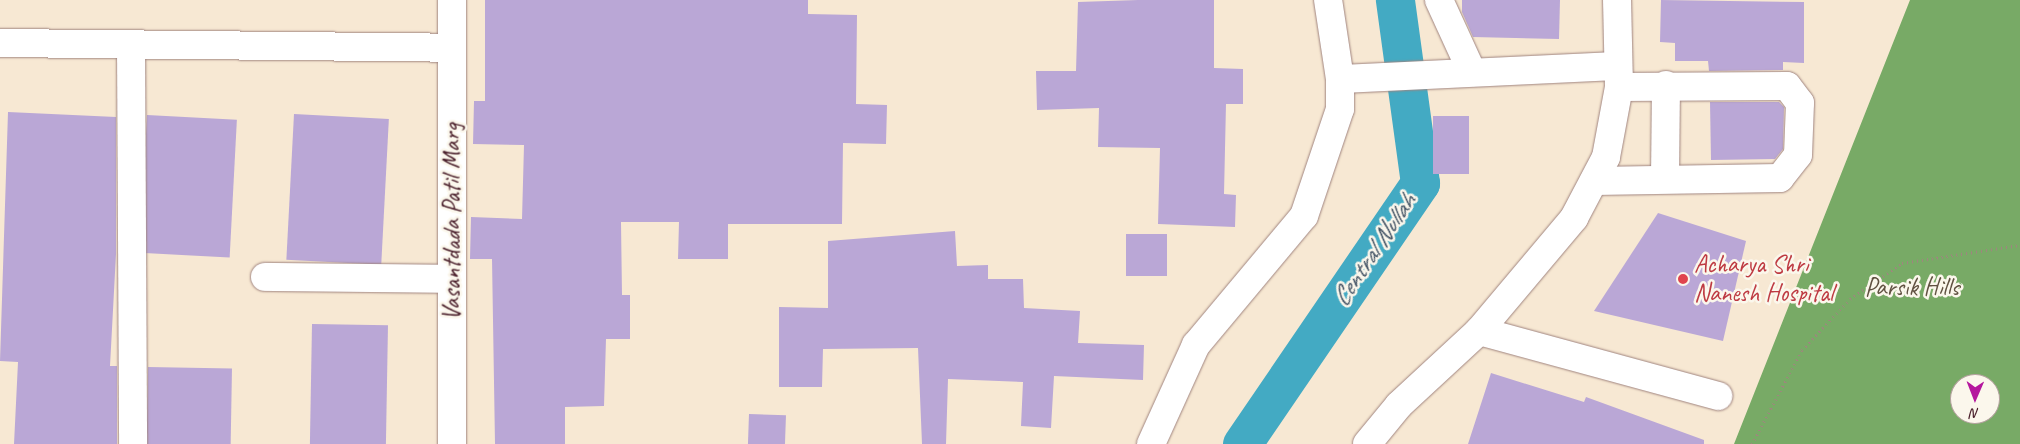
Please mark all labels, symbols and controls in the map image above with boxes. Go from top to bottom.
street label: Vasantdada Patil Marg [437,123,467,321]
water label: Central Nullah [1325,188,1423,312]
place label: Acharya Shri Nanesh Hospital [1694,250,1833,309]
marker: Acharya Shri Nanesh Hospital [1676,272,1690,286]
park label: Parsik Hills [1865,272,1959,302]
north arrow [1950,374,2000,424]
text: N [1970,405,1979,422]

